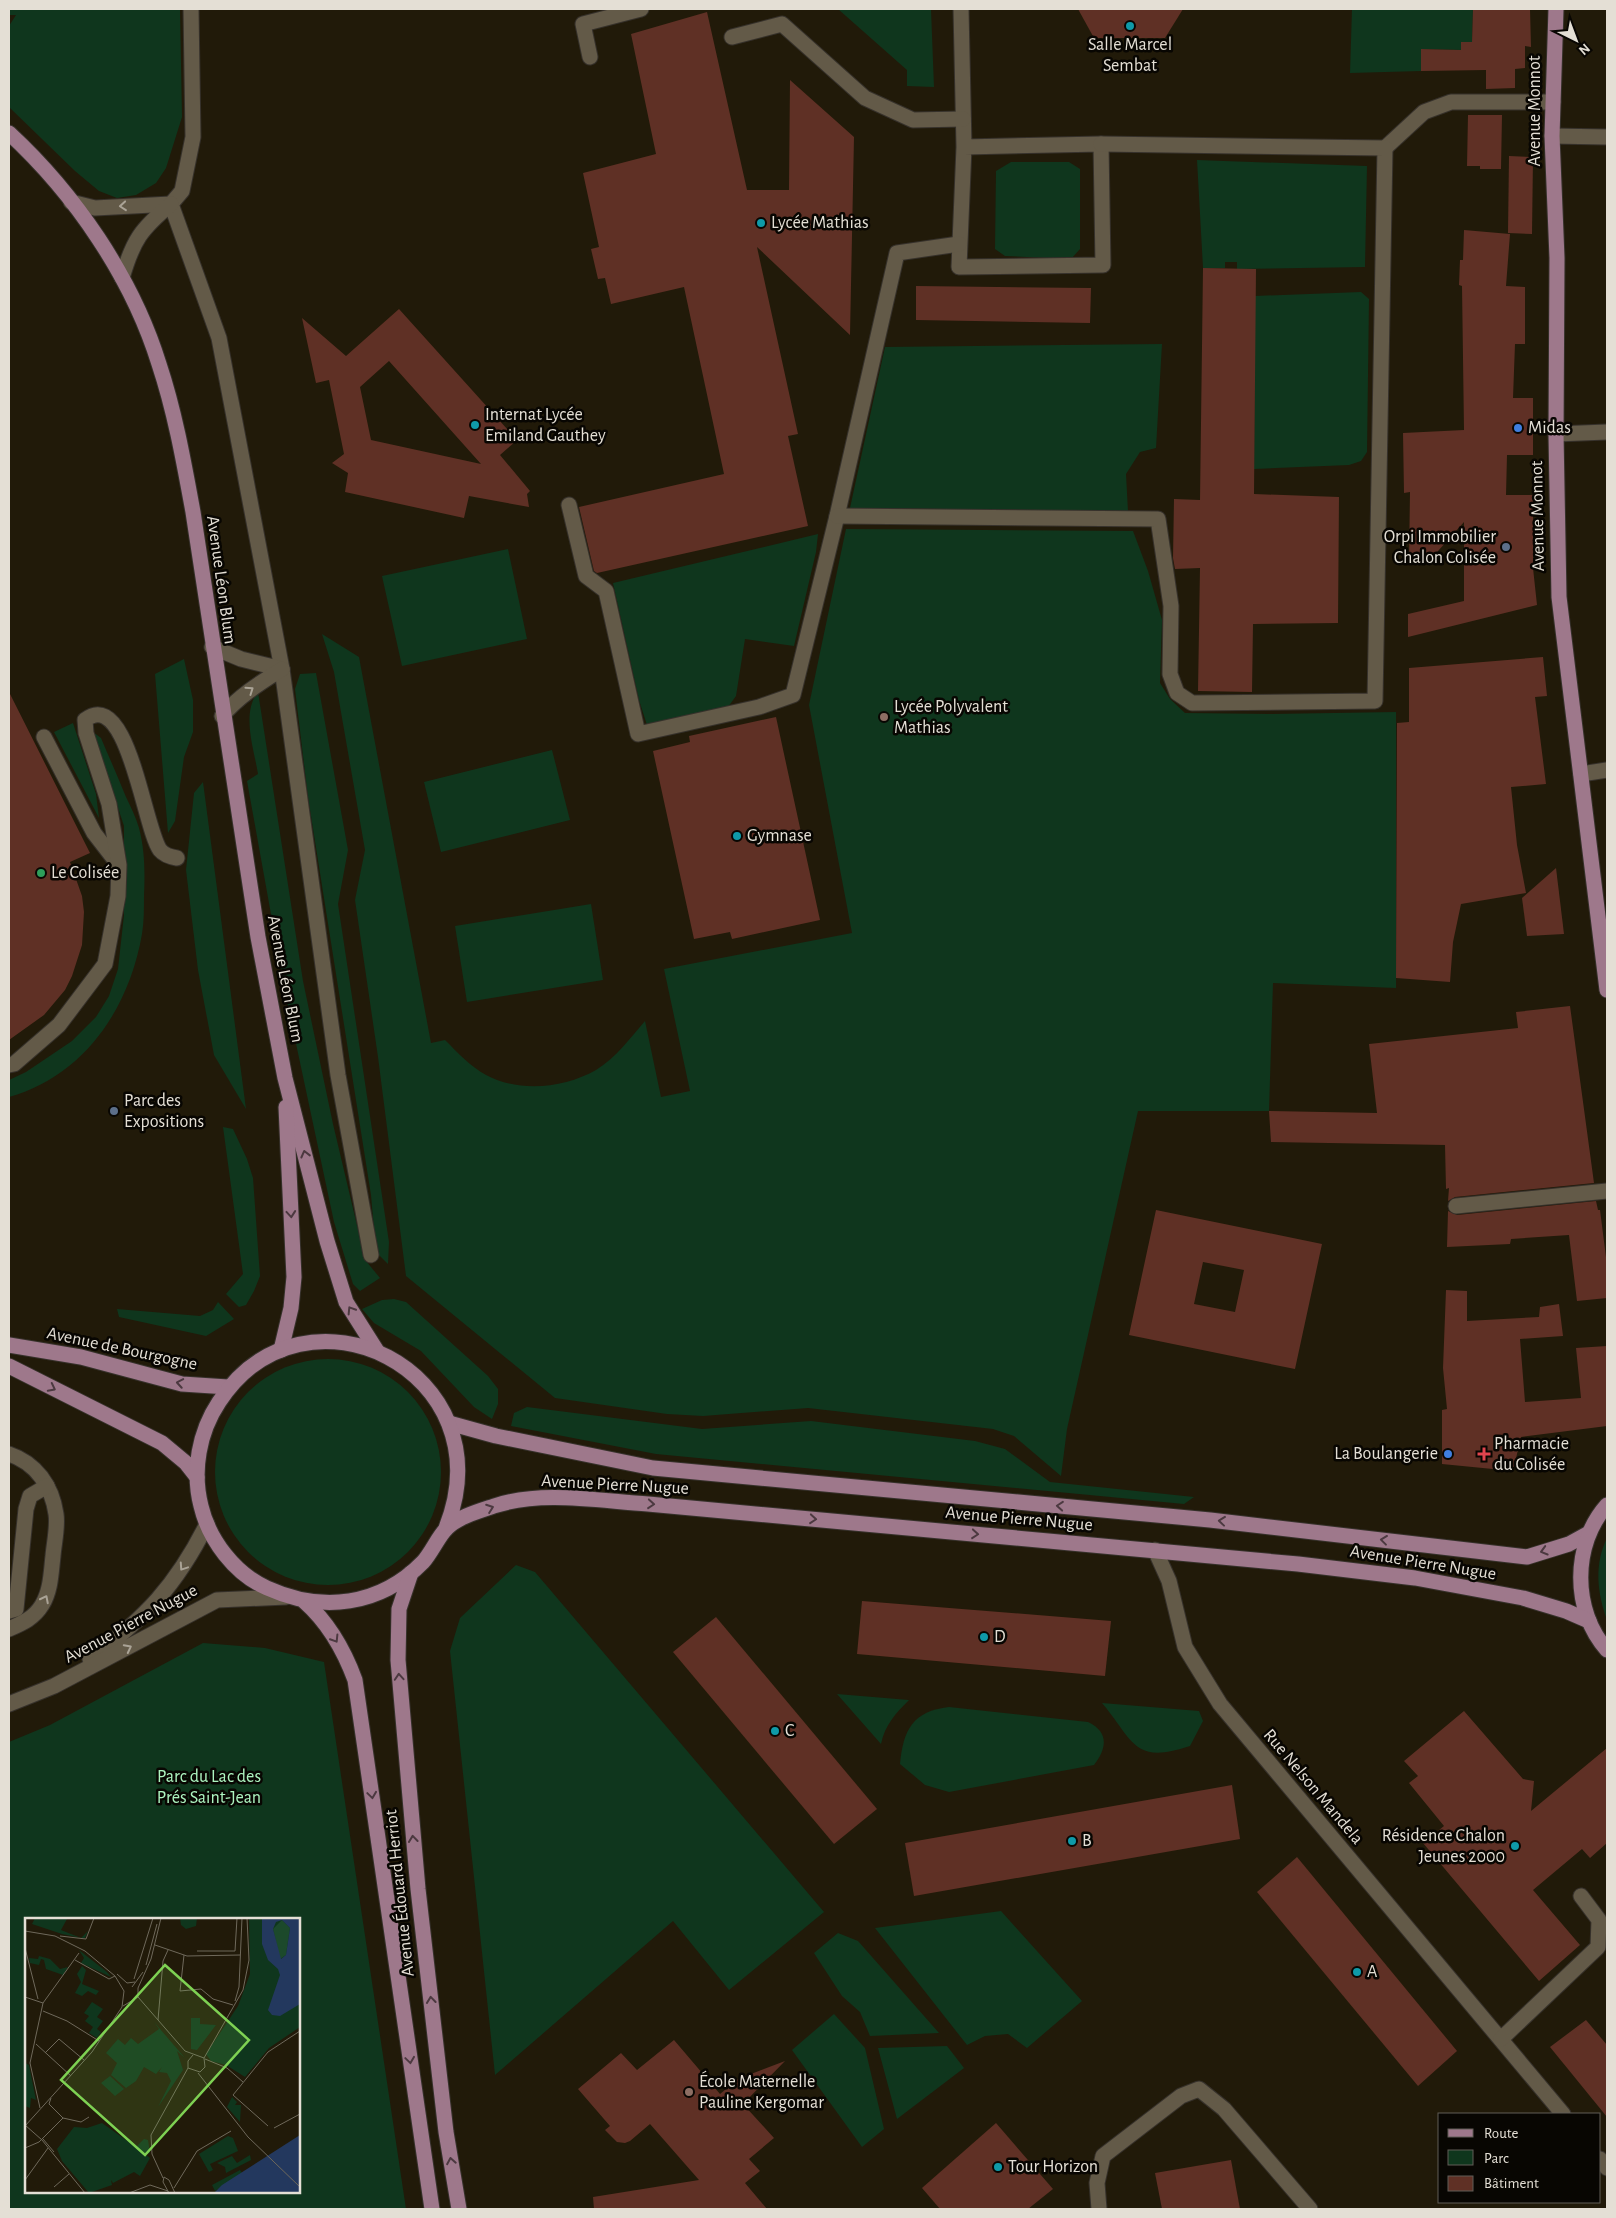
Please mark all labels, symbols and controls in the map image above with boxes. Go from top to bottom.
north arrow [1551,15,1601,65]
marker: Salle Marcel Sembat [1124,20,1136,32]
place label: Salle Marcel Sembat [1088,36,1172,75]
text: N [1576,40,1592,57]
street label: Avenue Monnot [1526,55,1544,166]
one-way arrow [118,200,126,211]
place label: Lycée Mathias [771,214,869,232]
marker: Lycée Mathias [755,217,767,229]
place label: Internat Lycée Emiland Gauthey [485,406,606,445]
marker: Internat Lycée Emiland Gauthey [469,419,481,431]
place label: Midas [1528,419,1571,437]
marker: Midas [1512,422,1524,434]
street label: Avenue Monnot [1528,460,1548,572]
street label: Avenue Léon Blum [203,515,239,645]
place label: Orpi Immobilier Chalon Colisée [1384,528,1496,567]
marker: Orpi Immobilier Chalon Colisée [1500,541,1512,553]
one-way arrow [244,687,254,696]
place label: Lycée Polyvalent Mathias [894,698,1008,737]
marker: Lycée Polyvalent Mathias [878,711,890,723]
place label: Gymnase [747,827,812,845]
marker: Gymnase [731,830,743,842]
place label: Le Colisée [51,864,119,882]
marker: Le Colisée [35,867,47,879]
street label: Avenue Léon Blum [264,914,306,1044]
place label: Parc des Expositions [124,1092,204,1131]
marker: Parc des Expositions [108,1105,120,1117]
one-way arrow [300,1150,311,1159]
one-way arrow [285,1210,296,1218]
one-way arrow [347,1306,357,1315]
street label: Avenue de Bourgogne [45,1324,199,1374]
one-way arrow [176,1378,184,1389]
one-way arrow [47,1382,56,1392]
place label: Pharmacie du Colisée [1494,1435,1569,1474]
place label: La Boulangerie [1334,1445,1438,1463]
marker: La Boulangerie [1442,1448,1454,1460]
marker: Pharmacie du Colisée [1478,1448,1490,1460]
street label: Avenue Pierre Nugue [541,1472,689,1498]
one-way arrow [648,1499,656,1510]
one-way arrow [1056,1501,1064,1512]
one-way arrow [485,1504,494,1514]
street label: Avenue Pierre Nugue [945,1504,1093,1534]
one-way arrow [809,1513,817,1524]
one-way arrow [1218,1516,1226,1527]
one-way arrow [971,1528,979,1539]
one-way arrow [1379,1535,1387,1546]
street label: Avenue Pierre Nugue [1349,1543,1497,1583]
one-way arrow [1541,1546,1549,1556]
one-way arrow [180,1562,190,1571]
street label: Avenue Pierre Nugue [61,1581,201,1667]
one-way arrow [39,1595,49,1604]
place label: D [994,1628,1006,1646]
marker: D [978,1631,990,1643]
one-way arrow [329,1633,338,1642]
one-way arrow [123,1644,132,1654]
one-way arrow [394,1672,405,1680]
place label: C [785,1722,794,1740]
marker: C [769,1725,781,1737]
street label: Rue Nelson Mandela [1260,1726,1366,1848]
park label: Parc du Lac des Prés Saint-Jean [157,1768,261,1807]
one-way arrow [366,1791,376,1800]
street label: Avenue Édouard Herriot [379,1808,418,1978]
place label: Résidence Chalon Jeunes 2000 [1382,1827,1505,1866]
place label: B [1082,1832,1092,1850]
one-way arrow [408,1834,419,1842]
marker: B [1066,1835,1078,1847]
marker: Résidence Chalon Jeunes 2000 [1509,1840,1521,1852]
inset map [25,1918,300,2193]
place label: A [1367,1963,1378,1981]
marker: A [1351,1966,1363,1978]
one-way arrow [426,1996,437,2004]
one-way arrow [405,2056,415,2064]
place label: École Maternelle Pauline Kergomar [699,2070,824,2112]
marker: École Maternelle Pauline Kergomar [683,2086,695,2098]
legend [1438,2113,1601,2203]
text: Route [1484,2126,1518,2141]
text: Parc [1484,2151,1509,2166]
one-way arrow [446,2157,456,2166]
place label: Tour Horizon [1008,2158,1098,2176]
marker: Tour Horizon [992,2161,1004,2173]
text: Bâtiment [1484,2176,1539,2191]

